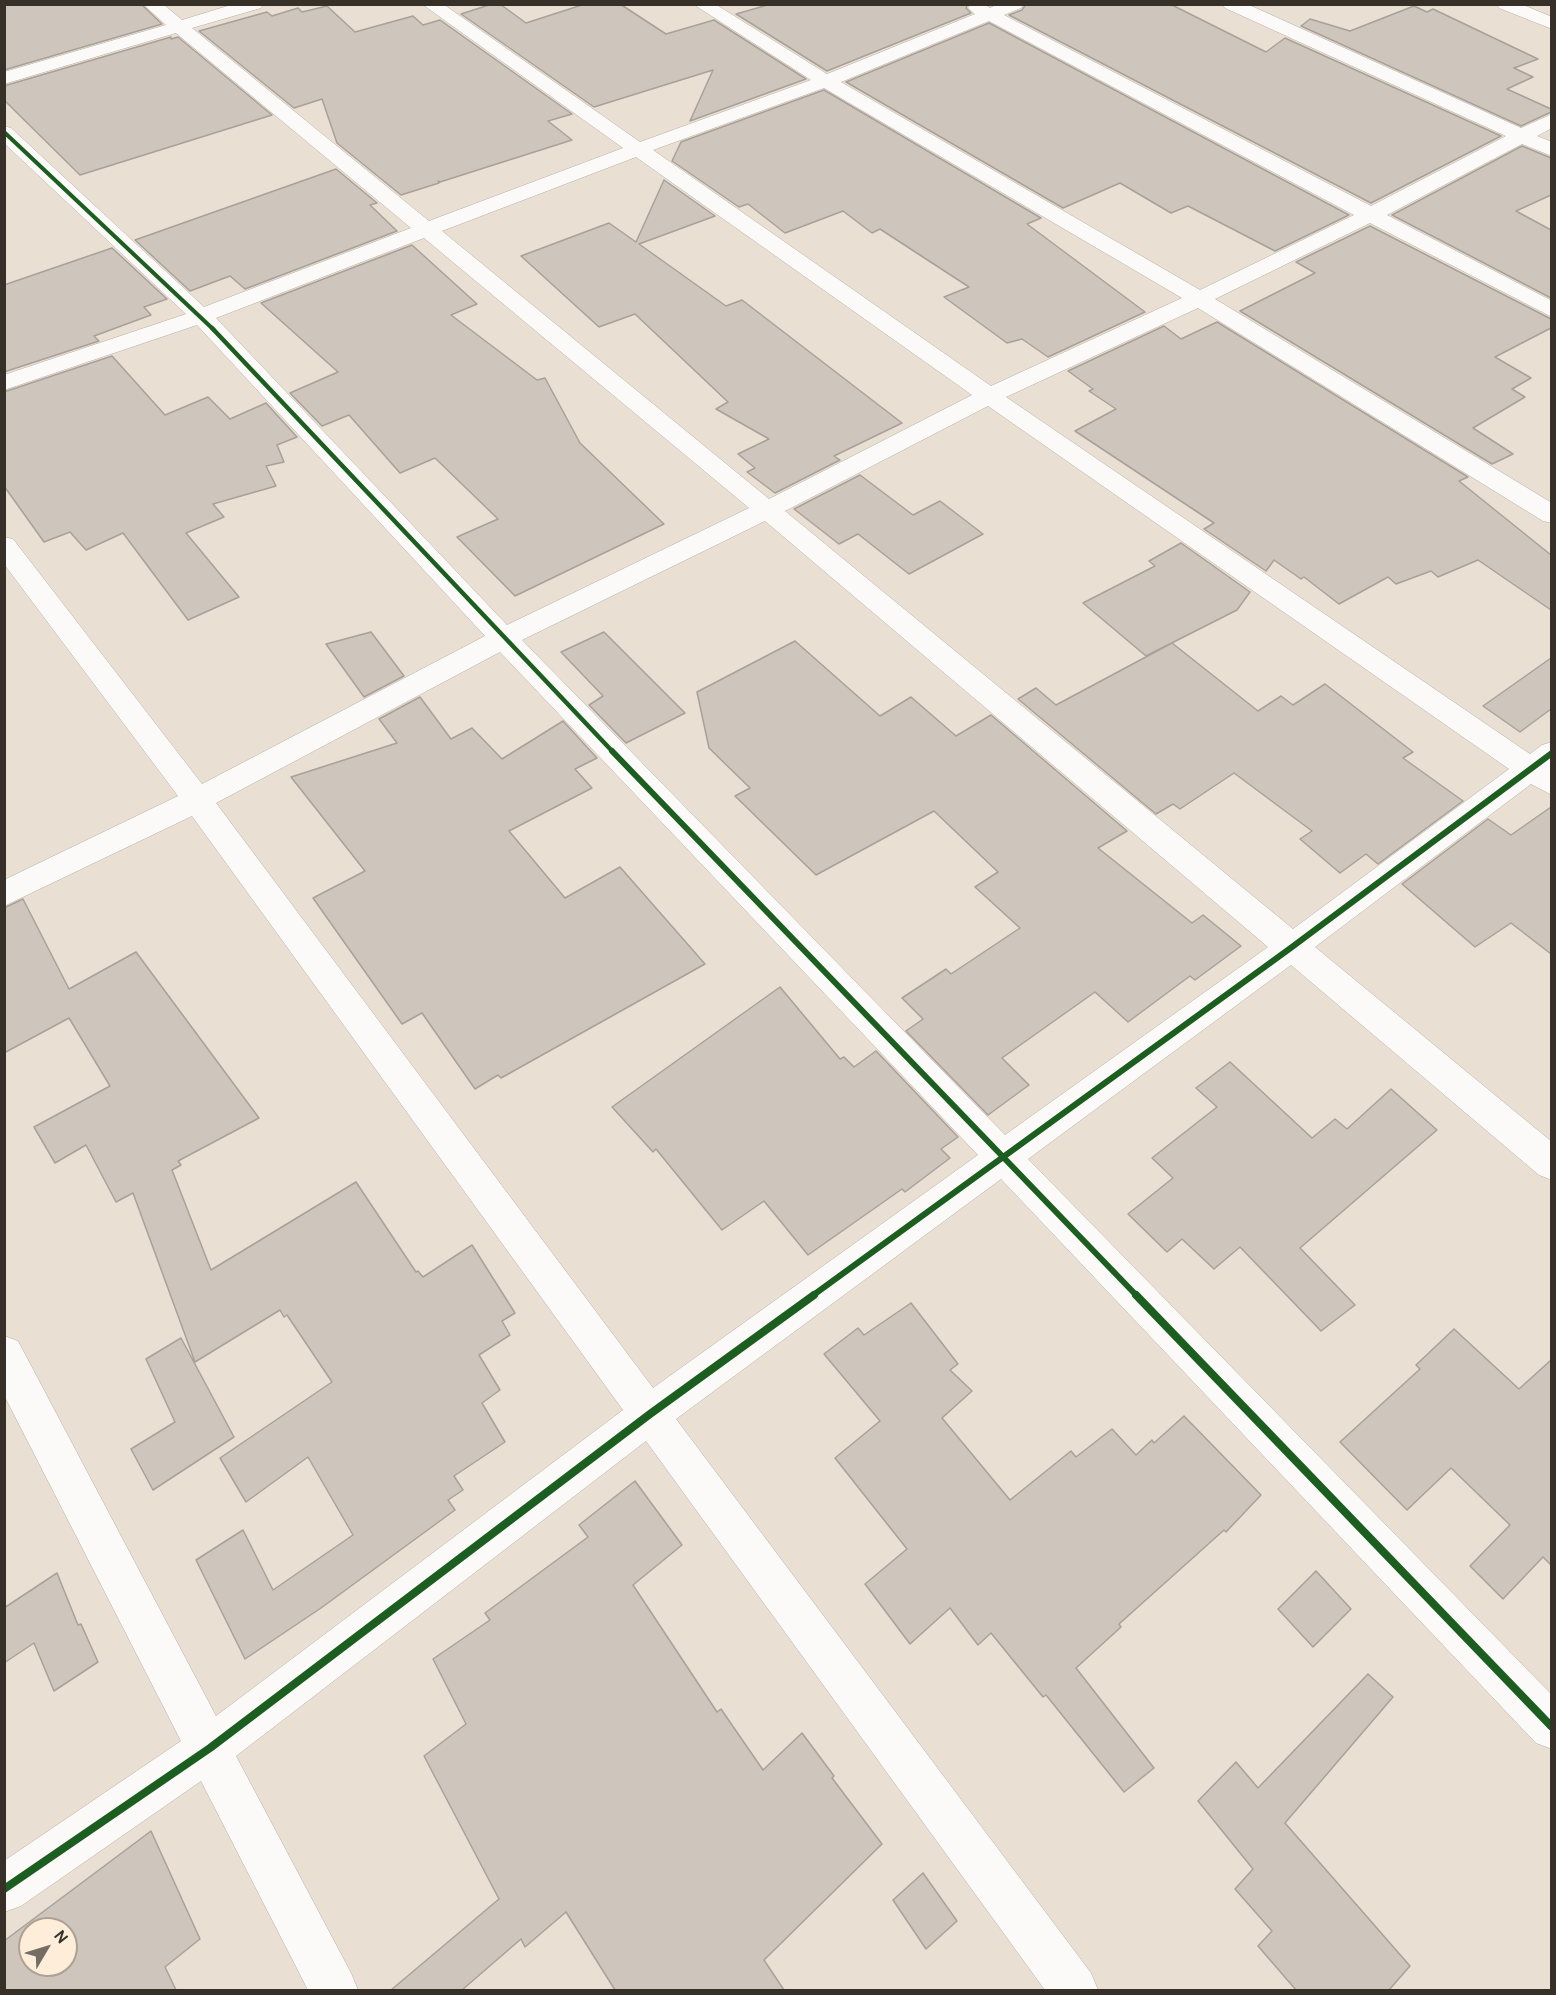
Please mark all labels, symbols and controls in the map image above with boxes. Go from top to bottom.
north arrow [18,1917,78,1977]
text: N [50,1927,72,1947]

